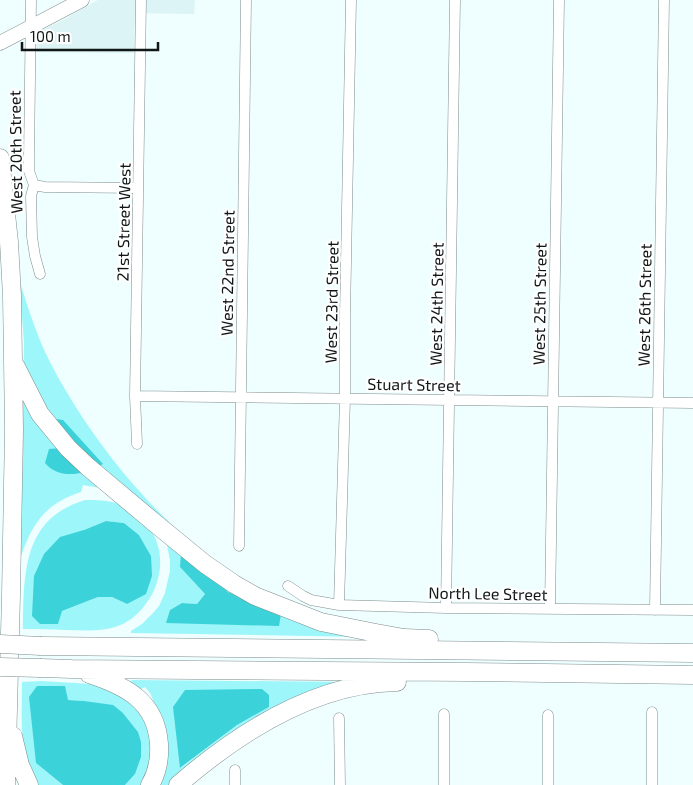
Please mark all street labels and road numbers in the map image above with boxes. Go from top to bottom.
street label: West 20th Street [4,90,26,214]
street label: 21st Street West [112,162,134,282]
street label: West 22nd Street [216,210,238,336]
street label: West 23rd Street [320,241,342,363]
street label: West 24th Street [425,242,447,366]
street label: West 25th Street [528,243,550,365]
street label: West 26th Street [633,243,655,367]
street label: Stuart Street [367,374,461,394]
street label: North Lee Street [428,582,548,604]

